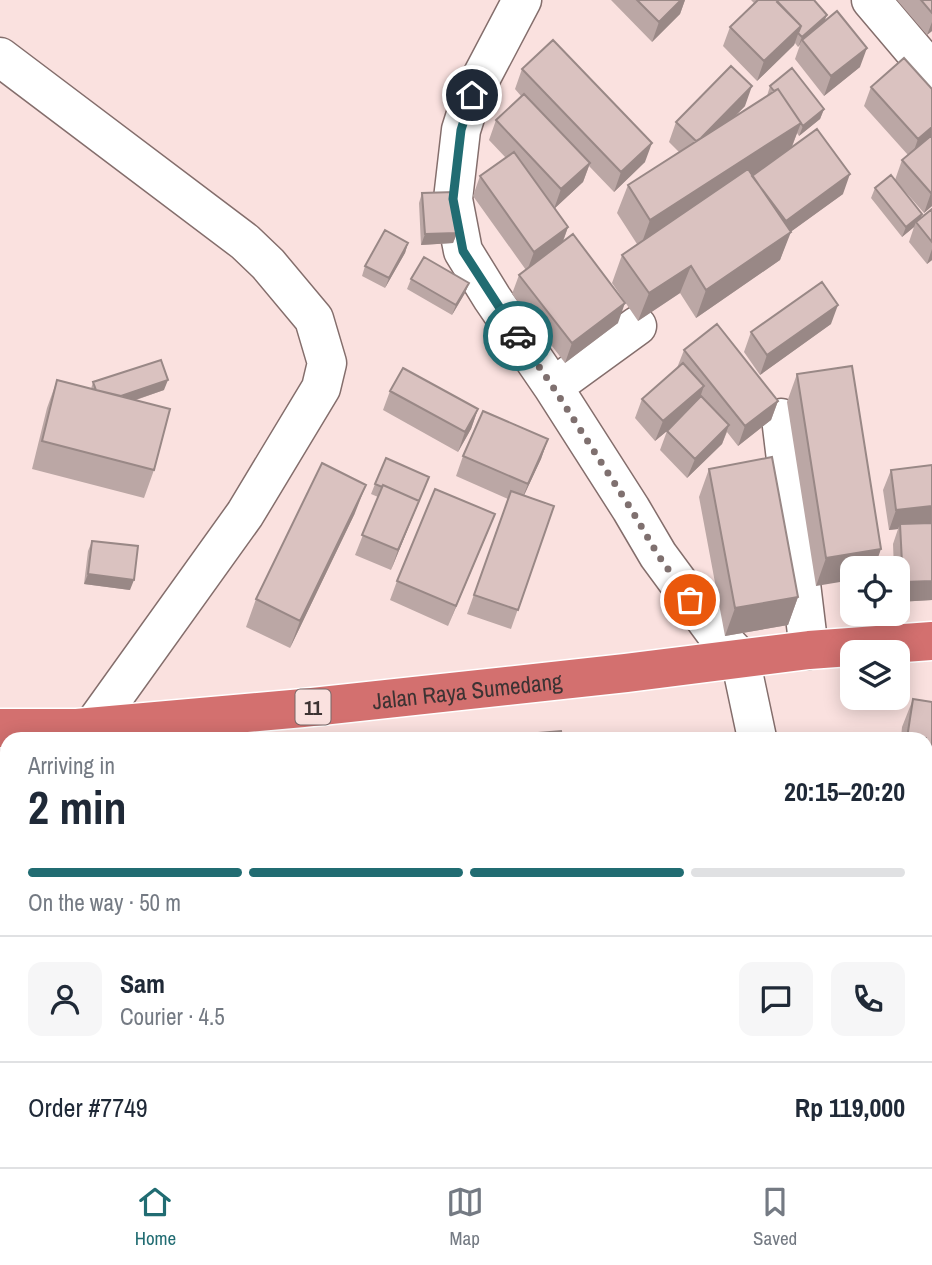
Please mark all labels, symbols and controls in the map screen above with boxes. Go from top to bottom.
pin [442,65,502,125]
icon: home [453,76,491,114]
courier [483,301,553,371]
icon: car [499,317,537,355]
map controls [840,556,910,710]
button: locate [840,556,910,626]
pin [660,570,720,630]
icon: bag [671,581,709,619]
button: layers [840,640,910,710]
street label: Jalan Raya Sumedang [371,664,564,716]
road number: 11 [296,690,330,724]
text: Arriving in [28,750,115,781]
text: 20:15–20:20 [784,774,905,809]
text: 2 min [28,776,127,838]
text: On the way · 50 m [28,887,181,918]
button: person [28,962,102,1036]
button: chat [739,962,813,1036]
button: phone [831,962,905,1036]
text: Sam [120,966,165,1001]
text: Courier · 4.5 [120,1001,225,1032]
text: Order #7749 [28,1090,148,1125]
text: Rp 119,000 [795,1090,905,1125]
tab: Home [135,1183,176,1251]
tab: Map [446,1183,484,1251]
tab: Saved [753,1183,797,1251]

